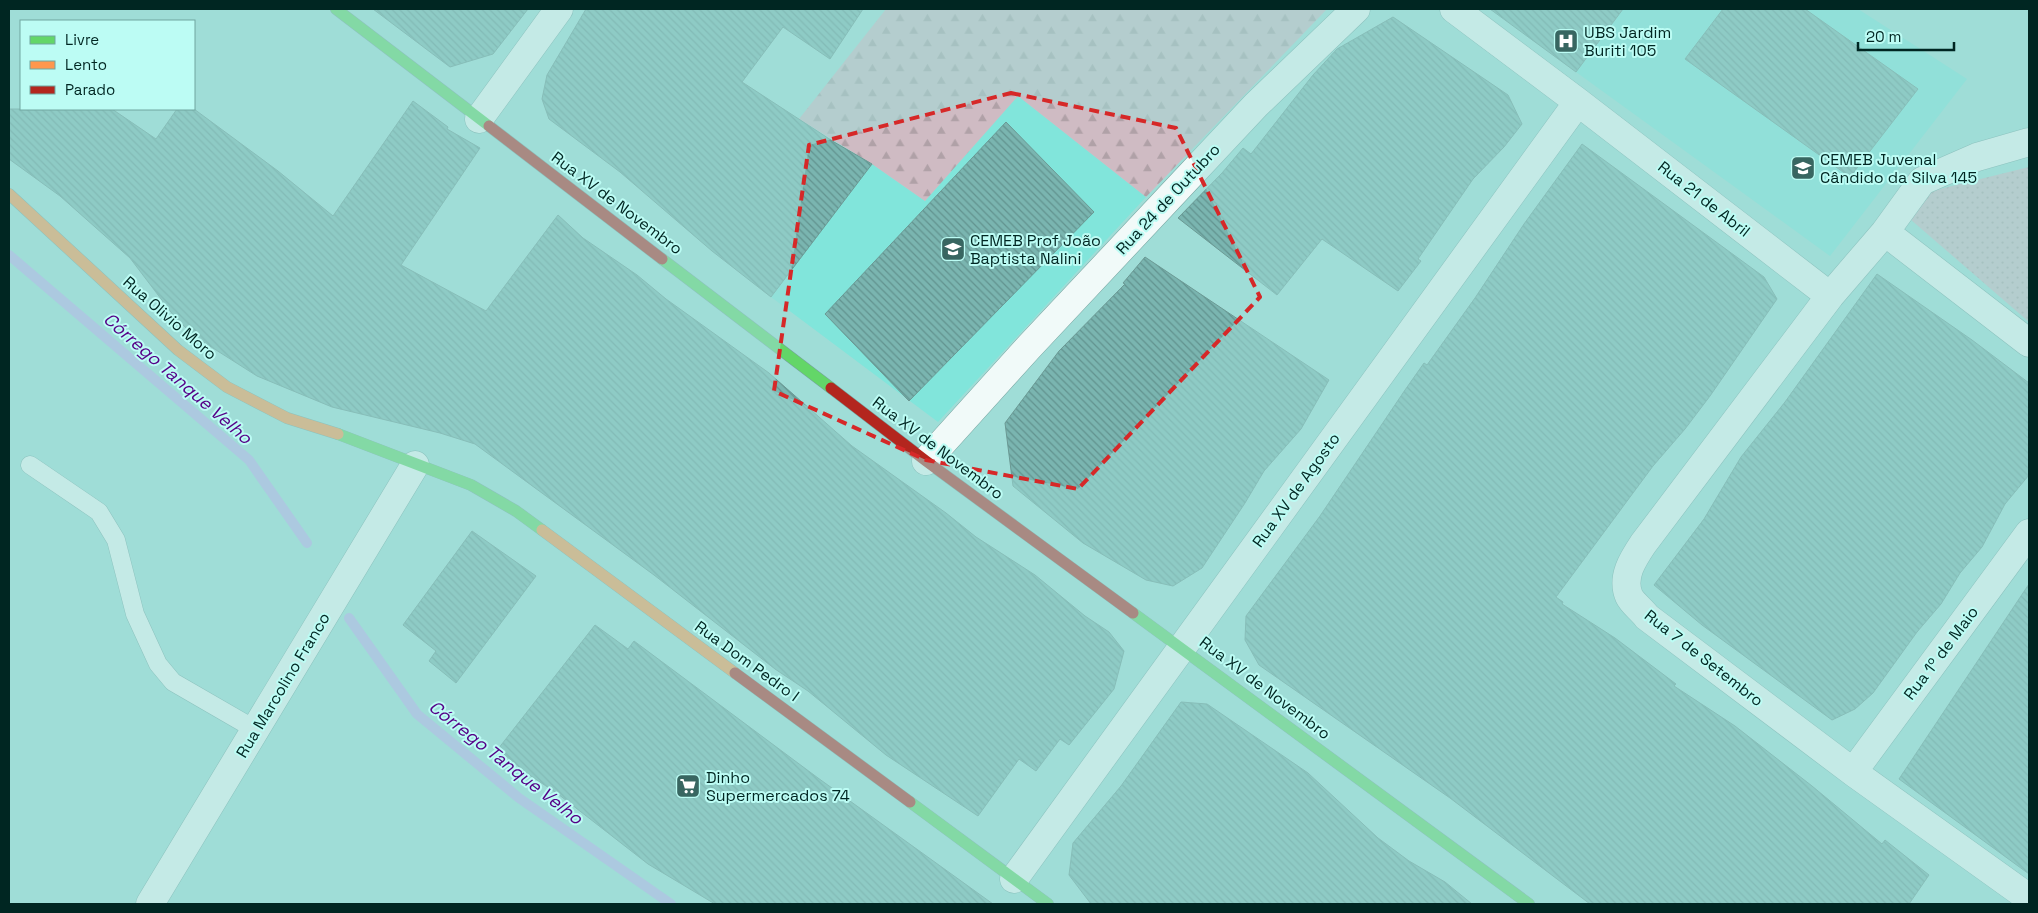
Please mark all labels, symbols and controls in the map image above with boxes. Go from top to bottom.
legend [20,20,195,110]
scale bar [1858,20,1954,52]
place label: UBS Jardim Buriti 105 [1584,22,1671,61]
text: 20 m [1866,27,1901,46]
hospital icon: UBS Jardim Buriti 105 [1553,28,1579,54]
text: Livre [65,30,99,49]
text: Lento [65,55,107,74]
text: Parado [65,80,115,99]
street label: Rua 24 de Outubro [1111,139,1225,259]
street label: Rua XV de Novembro [547,147,687,259]
place label: CEMEB Juvenal Cândido da Silva 145 [1820,149,1977,188]
school or university icon: CEMEB Juvenal Cândido da Silva 145 [1790,155,1816,181]
street label: Rua 21 de Abril [1654,156,1754,242]
place label: CEMEB Prof João Baptista Nalini [970,230,1101,269]
school or university icon: CEMEB Prof João Baptista Nalini [940,236,966,262]
street label: Rua Olivio Moro [119,271,221,365]
water label: Córrego Tanque Velho [99,307,258,449]
street label: Rua XV de Novembro [868,392,1008,504]
street label: Rua XV de Agosto [1247,429,1345,551]
street label: Rua 1º de Maio [1899,602,1983,704]
street label: Rua 7 de Setembro [1640,605,1768,711]
street label: Rua Marcolino Franco [231,608,335,762]
street label: Rua Dom Pedro I [691,616,803,706]
street label: Rua XV de Novembro [1195,632,1335,744]
water label: Córrego Tanque Velho [424,695,588,830]
place label: Dinho Supermercados 74 [706,767,850,806]
supermarket icon: Dinho Supermercados 74 [675,773,701,799]

